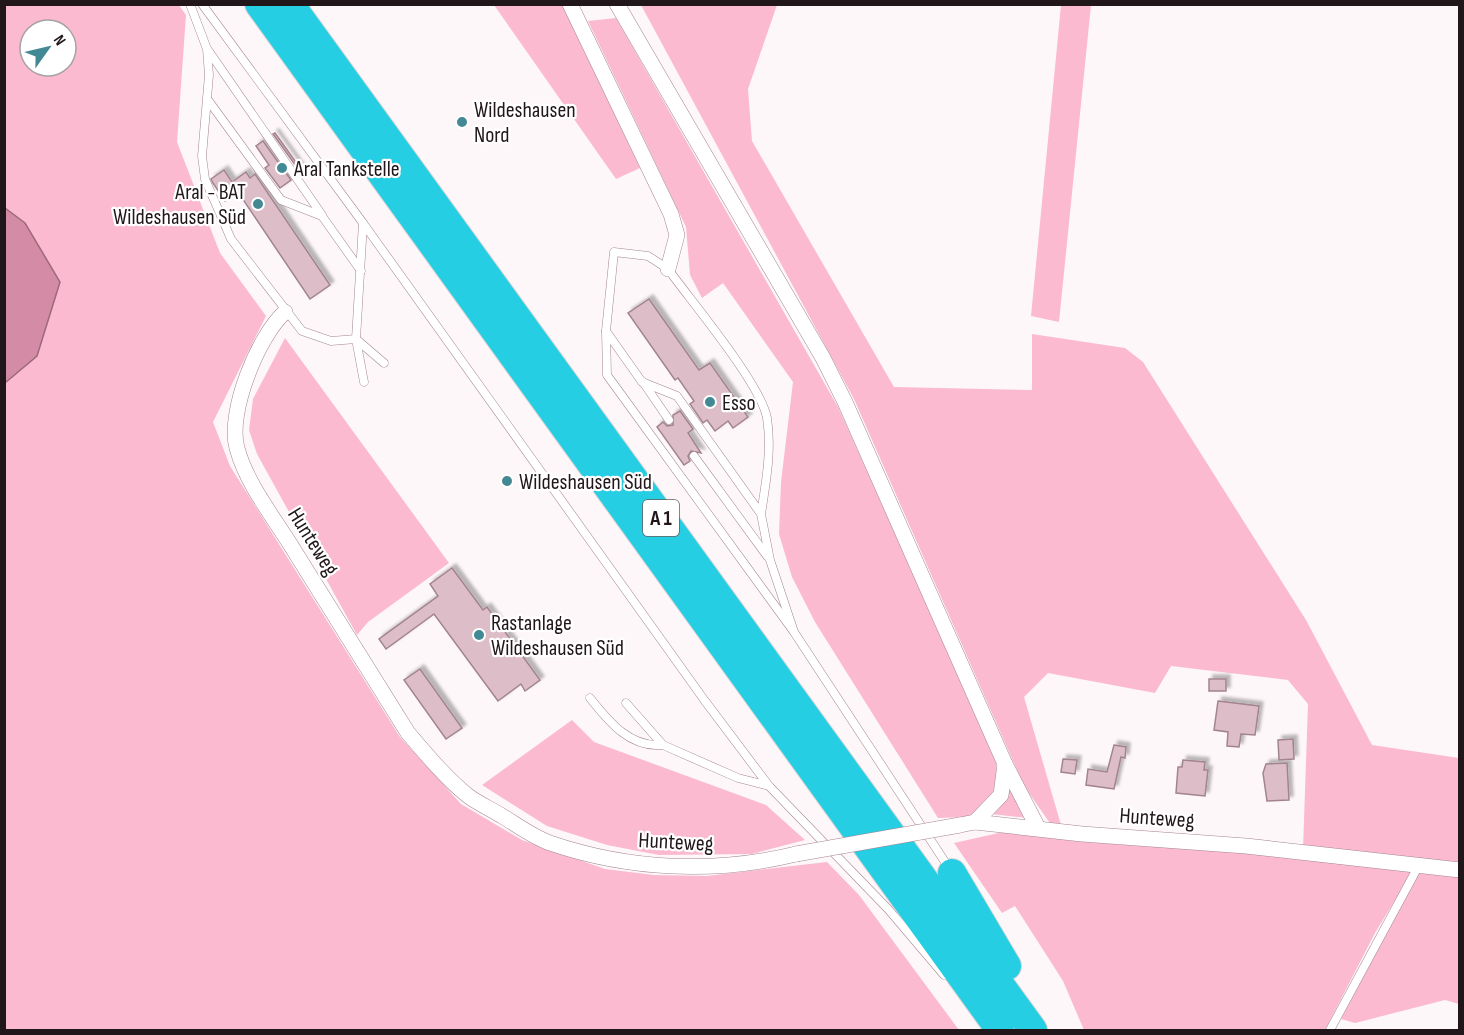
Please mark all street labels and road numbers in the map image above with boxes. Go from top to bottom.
road number: A 1 [643,500,679,536]
street label: Hunteweg [281,503,344,581]
street label: Hunteweg [1118,802,1196,835]
street label: Hunteweg [638,827,714,858]

